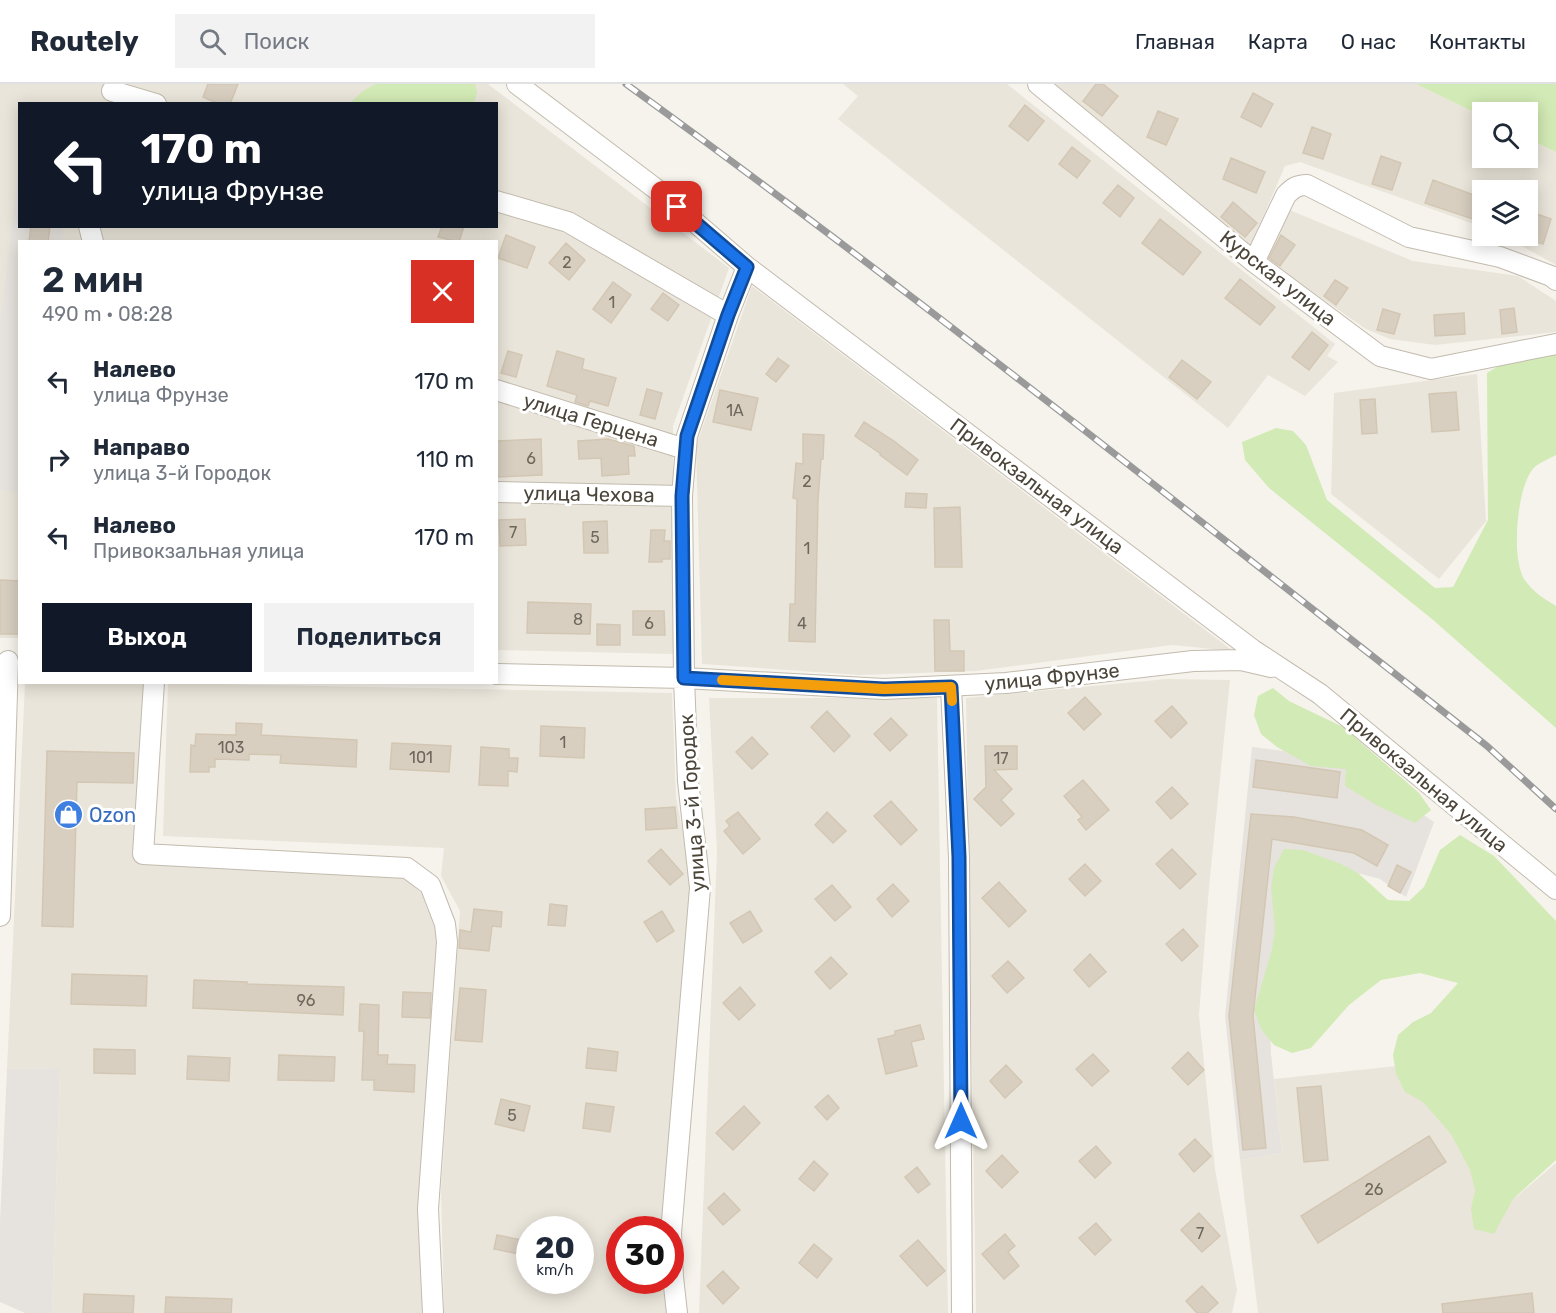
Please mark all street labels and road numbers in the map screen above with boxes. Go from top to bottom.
street label: Курская улица [1215,225,1341,331]
street label: улица Герцена [520,388,662,452]
street label: Привокзальная улица [945,413,1129,559]
street label: улица Чехова [523,481,655,507]
street label: улица Фрунзе [983,658,1121,696]
street label: Привокзальная улица [1335,703,1513,857]
street label: улица 3-й Городок [674,713,710,893]

